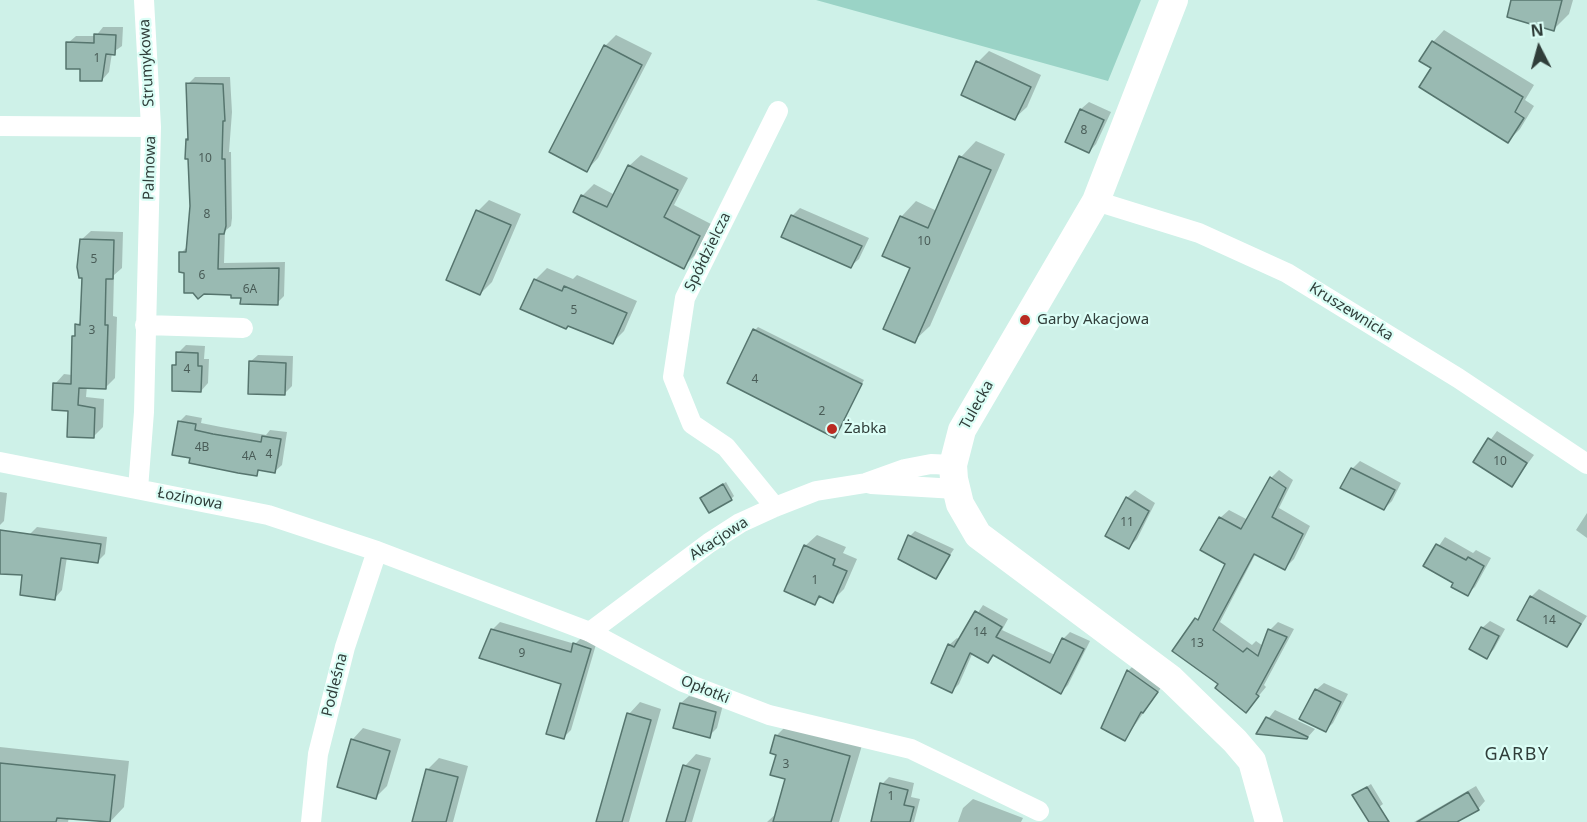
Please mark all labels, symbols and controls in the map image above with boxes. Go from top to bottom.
north arrow [1509,18,1569,78]
text: N [1529,18,1545,42]
street label: Strumykowa [136,19,158,107]
house number: 1 [94,52,100,66]
house number: 8 [1081,124,1087,138]
street label: Palmowa [140,136,160,200]
house number: 10 [198,152,212,166]
house number: 8 [204,208,210,222]
street label: Spółdzielcza [681,210,735,294]
house number: 10 [917,235,931,249]
house number: 5 [91,253,97,267]
house number: 6 [199,269,205,283]
street label: Kruszewnicka [1306,279,1396,345]
house number: 6A [243,283,257,297]
house number: 5 [571,304,577,318]
place label: Garby Akacjowa [1037,311,1149,329]
marker: Garby Akacjowa [1018,313,1032,327]
house number: 3 [89,324,95,338]
house number: 4 [184,363,190,377]
house number: 4 [752,373,758,387]
street label: Tulecka [956,378,998,432]
house number: 2 [819,405,825,419]
place label: Żabka [844,420,887,438]
marker: Żabka [825,422,839,436]
house number: 4B [195,441,209,455]
house number: 4 [266,448,272,462]
house number: 4A [242,450,256,464]
house number: 10 [1493,455,1507,469]
street label: Łozinowa [156,484,224,514]
street label: Akacjowa [686,513,752,565]
house number: 11 [1120,516,1134,530]
house number: 1 [812,574,818,588]
house number: 14 [1542,614,1556,628]
house number: 14 [973,626,987,640]
house number: 13 [1190,637,1204,651]
house number: 9 [519,647,525,661]
street label: Podleśna [318,651,352,719]
street label: Opłotki [678,672,732,708]
district label: GARBY [1484,744,1550,766]
house number: 3 [783,758,789,772]
house number: 1 [888,790,894,804]

